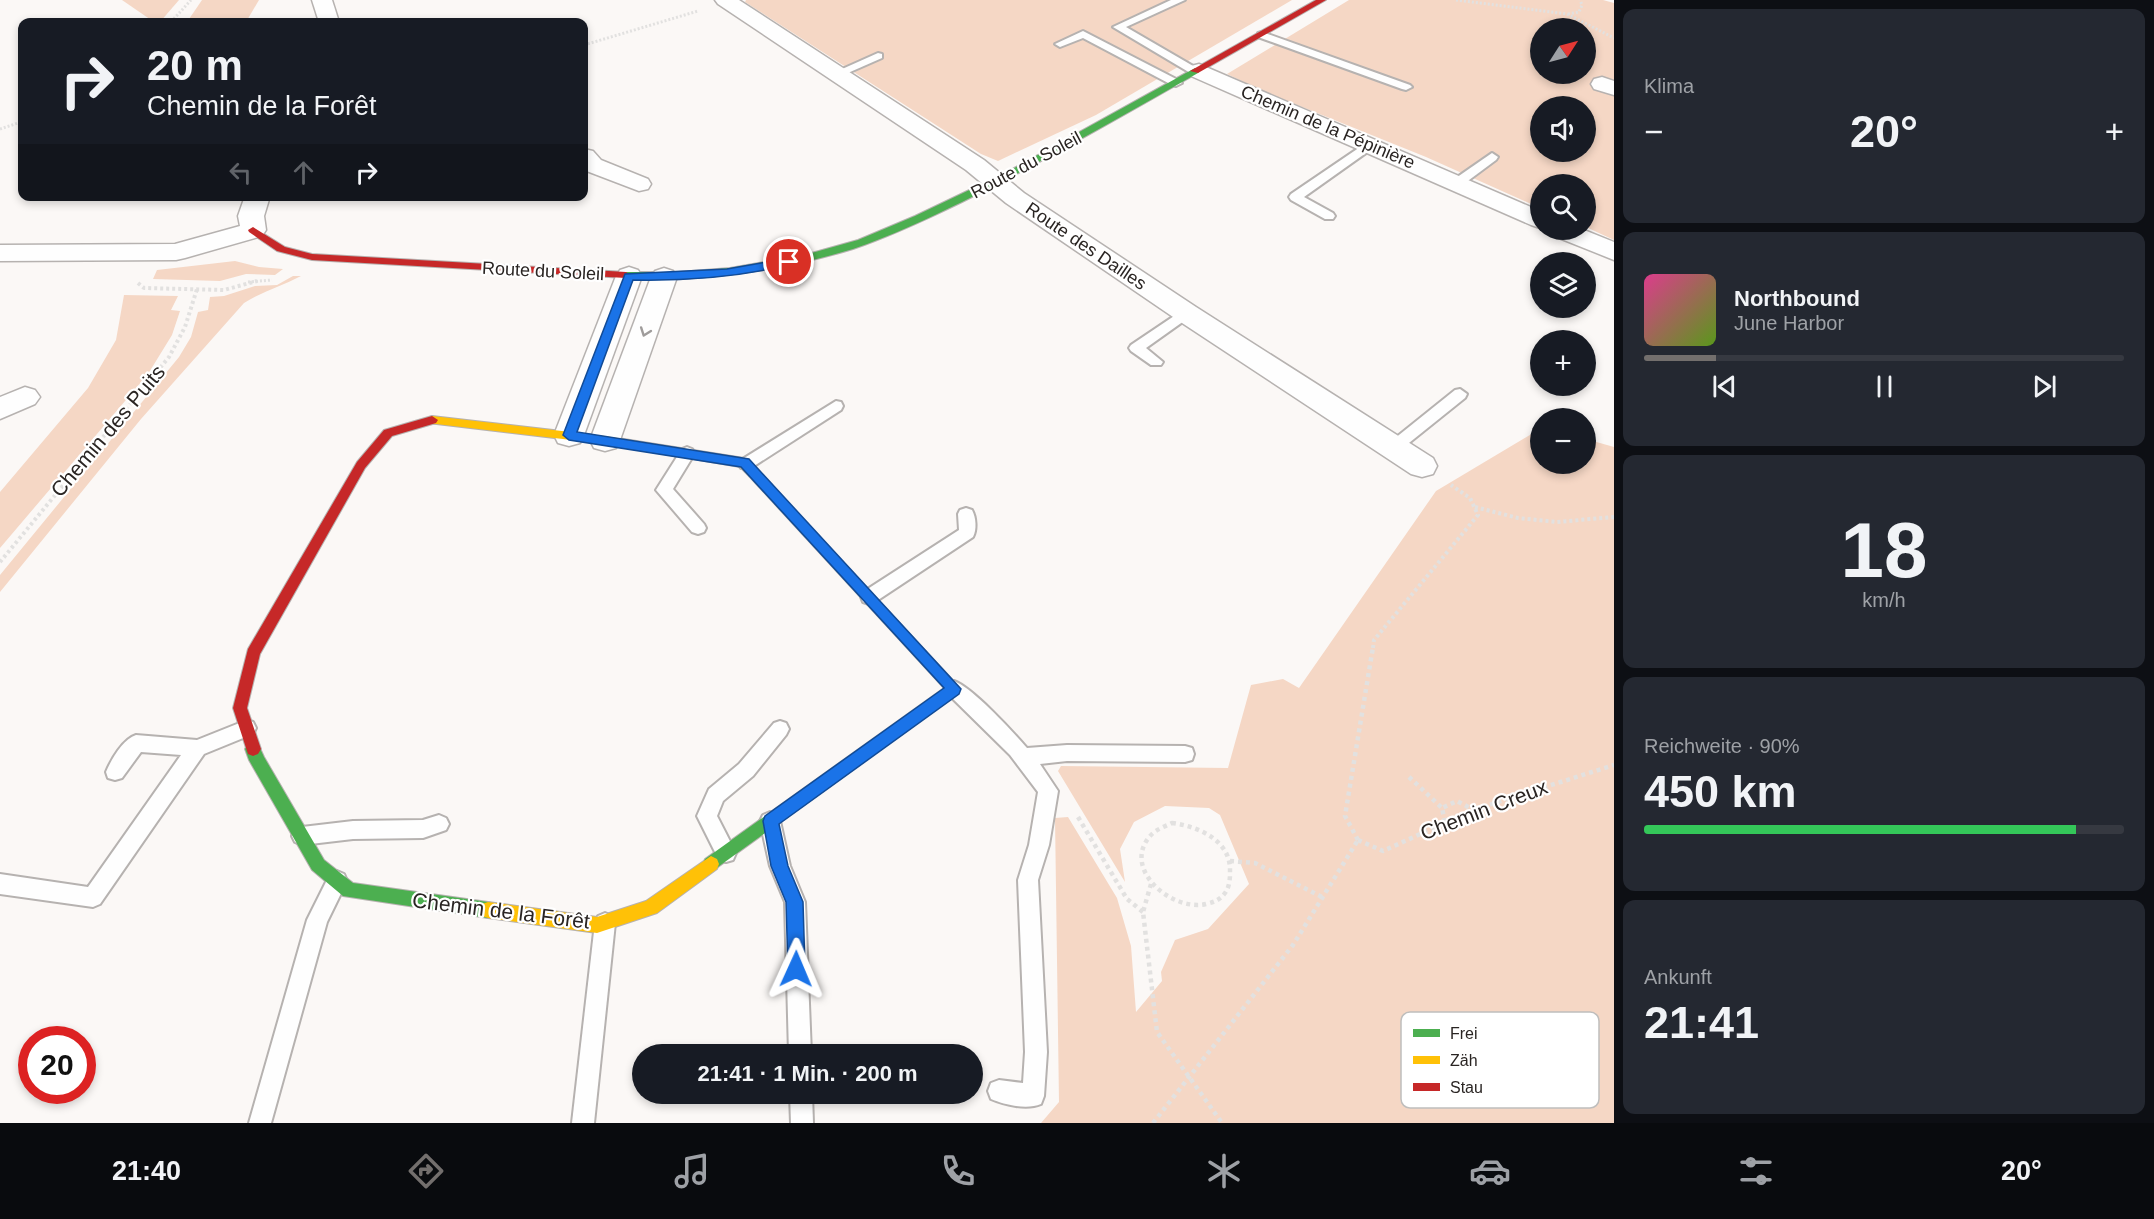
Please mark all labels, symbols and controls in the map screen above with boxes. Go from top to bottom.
north arrow [1530,18,1596,84]
map controls [1530,18,1596,474]
icon: right [48,42,126,120]
text: 20 m [147,42,243,89]
text: Klima [1644,75,1694,97]
street label: Chemin de la Pépinière [1238,81,1418,173]
text: Chemin de la Forêt [147,91,377,121]
button: sound [1530,96,1596,162]
text: 20° [1850,106,1918,157]
text: − [1644,113,1663,150]
text: + [2105,113,2124,150]
street label: Route du Soleil [967,128,1085,202]
icon: left [224,156,257,189]
icon: ahead [287,156,320,189]
icon: right [350,156,383,189]
button: search [1530,174,1596,240]
street label: Route des Dailles [1022,198,1150,294]
pin [763,236,814,287]
icon: arrive [772,245,805,278]
button: layers [1530,252,1596,318]
street label: Route du Soleil [482,258,604,284]
text: Northbound [1734,286,1860,311]
text: June Harbor [1734,312,1844,334]
one-way arrow [639,326,652,337]
button: + [1530,330,1596,396]
street label: Chemin des Puits [46,360,169,501]
icon: previous [1708,370,1741,403]
icon: pause [1868,370,1901,403]
icon: next [2028,370,2061,403]
button: − [1530,408,1596,474]
text: 18 [1841,506,1927,594]
text: km/h [1862,589,1906,611]
text: Reichweite · 90% [1644,735,1800,757]
text: 450 km [1644,766,1797,817]
street label: Chemin Creux [1417,775,1551,844]
street label: Chemin de la Forêt [411,888,591,933]
position arrow [764,937,828,1001]
text: Ankunft [1644,966,1712,988]
text: 21:41 [1644,997,1759,1048]
legend [1401,1012,1599,1108]
text: Frei [1450,1025,1478,1042]
speed limit sign: 20 [18,1026,96,1104]
text: Zäh [1450,1052,1478,1069]
text: 21:41 · 1 Min. · 200 m [697,1061,918,1086]
text: Stau [1450,1079,1483,1096]
icon: directions [405,1150,447,1192]
icon: music [671,1150,713,1192]
icon: phone [937,1150,979,1192]
icon: climate [1203,1150,1245,1192]
icon: car [1469,1150,1511,1192]
icon: filters [1735,1150,1777,1192]
text: 21:40 [112,1156,181,1186]
text: 20° [2001,1156,2042,1186]

